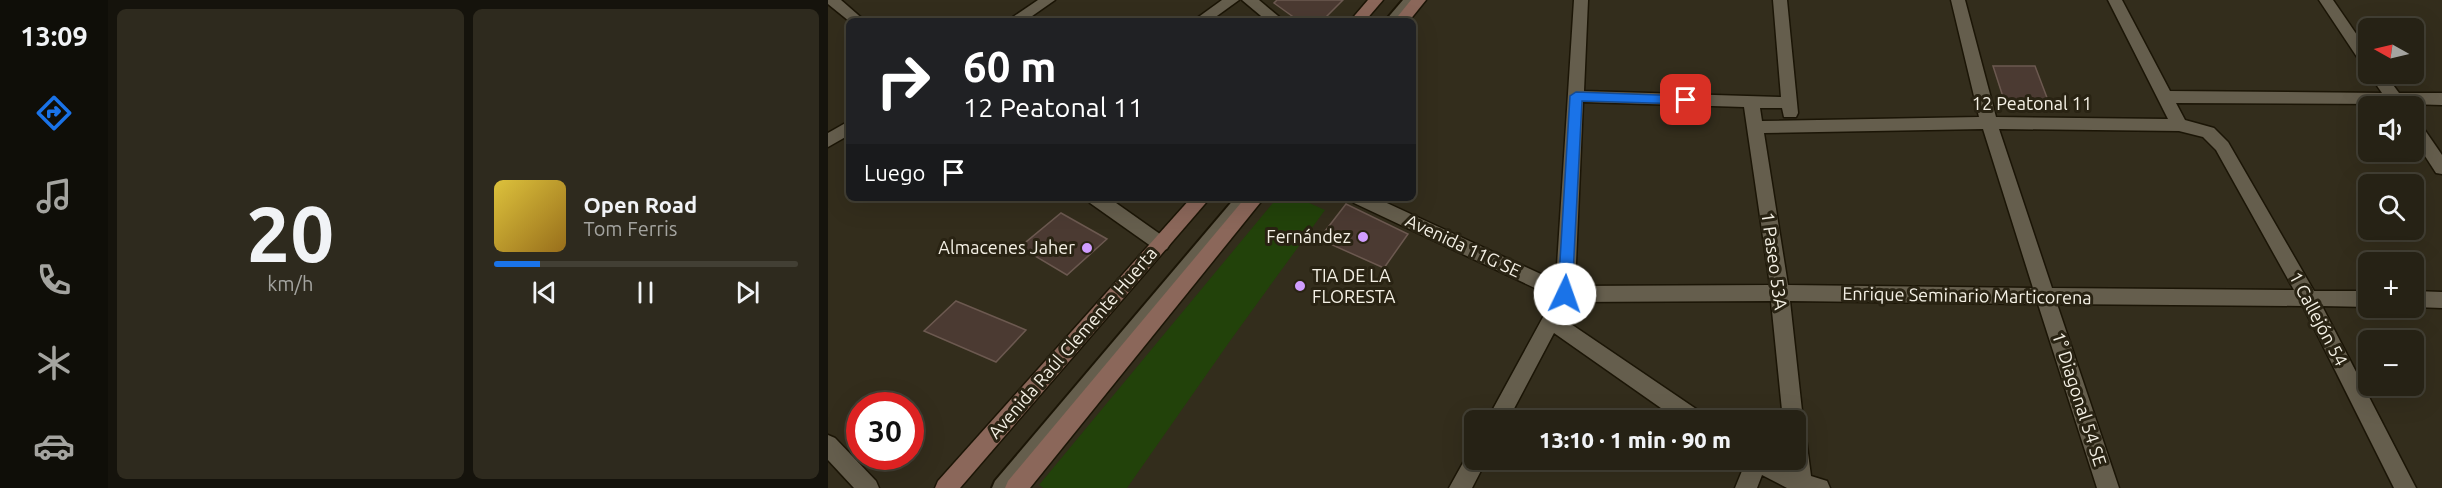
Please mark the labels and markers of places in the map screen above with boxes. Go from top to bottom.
pin [1660,74,1711,125]
place label: Fernández [1266,226,1351,246]
marker: Fernández [1356,230,1370,244]
place label: Almacenes Jaher [938,237,1075,257]
marker: Almacenes Jaher [1080,241,1094,255]
place label: TIA DE LA FLORESTA [1312,265,1396,306]
marker: TIA DE LA FLORESTA [1293,279,1307,293]

